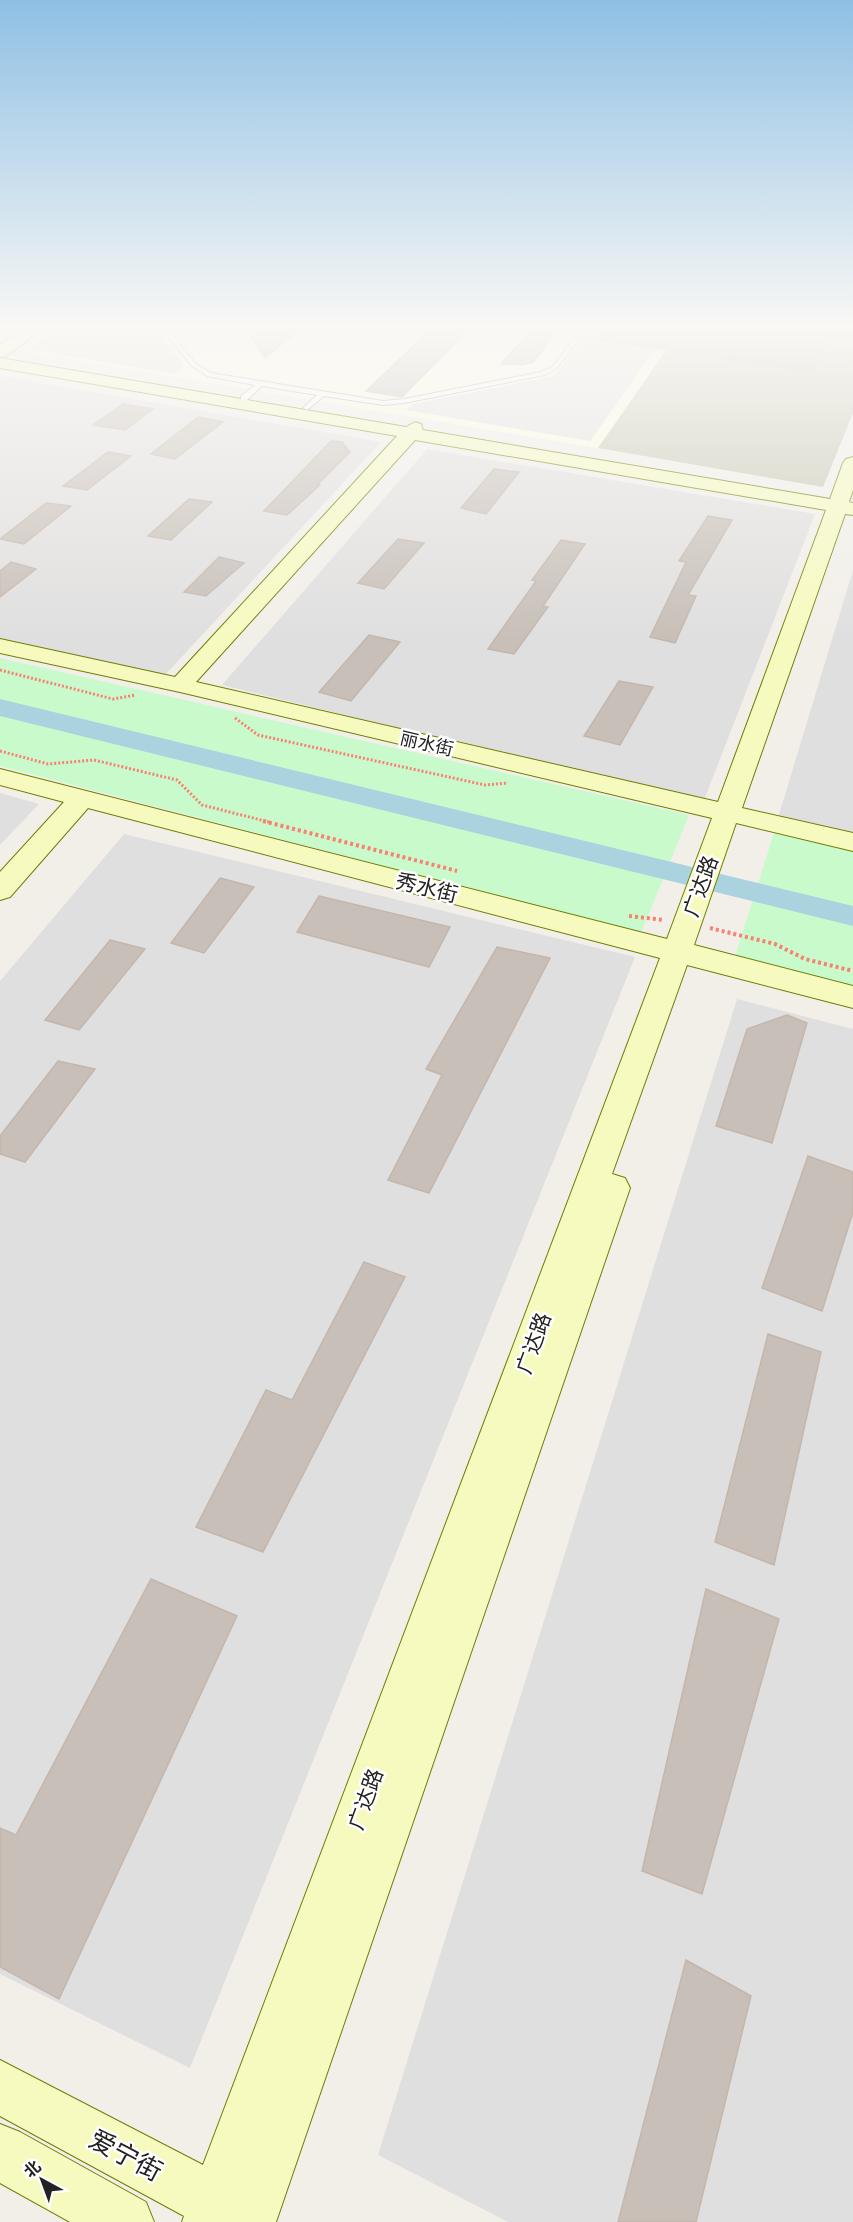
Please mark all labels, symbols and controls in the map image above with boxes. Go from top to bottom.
street label: 丽水街 [398,726,456,760]
street label: 广达路 [677,852,723,920]
street label: 秀水街 [393,867,461,907]
street label: 广达路 [510,1309,556,1377]
street label: 广达路 [342,1765,388,1833]
street label: 爱宁街 [84,2123,168,2187]
north arrow [12,2150,72,2210]
text: 北 [20,2156,45,2181]

